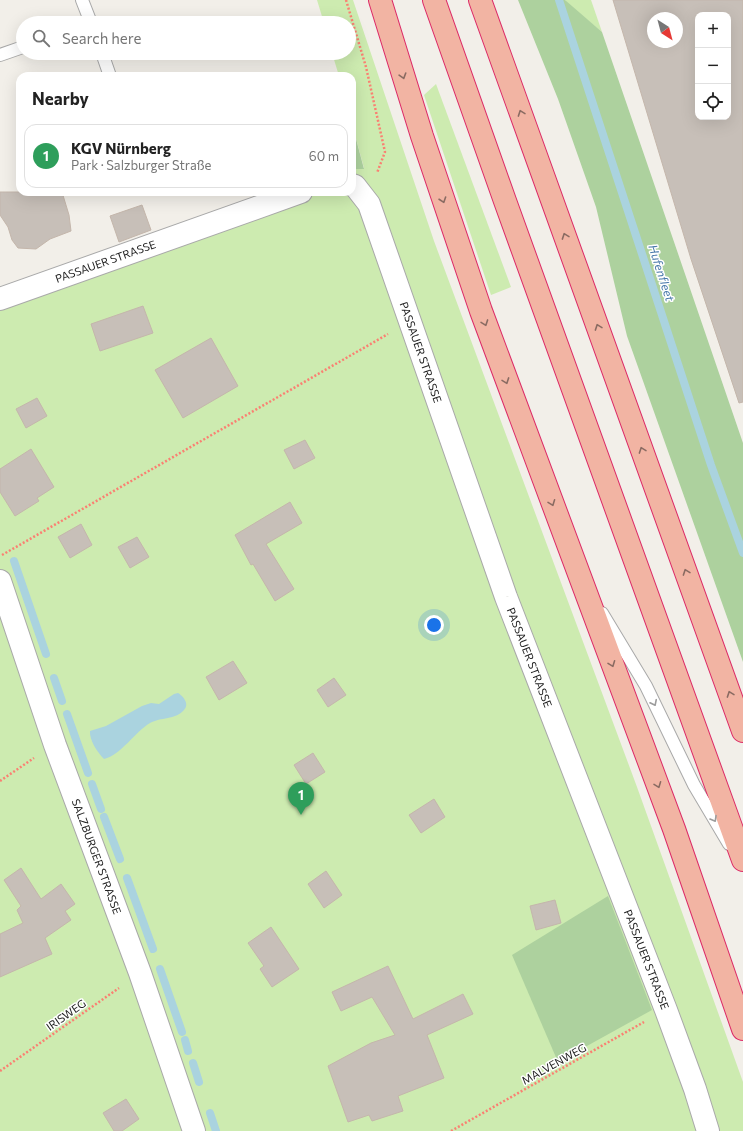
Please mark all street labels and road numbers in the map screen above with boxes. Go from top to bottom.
street label: PASSAUER STRASSE [53,237,157,285]
street label: PASSAUER STRASSE [398,300,445,404]
street label: PASSAUER STRASSE [505,606,555,709]
street label: SALZBURGER STRASSE [70,797,124,916]
street label: PASSAUER STRASSE [622,908,672,1011]
street label: IRISWEG [43,996,88,1033]
street label: MALVENWEG [519,1040,588,1087]

